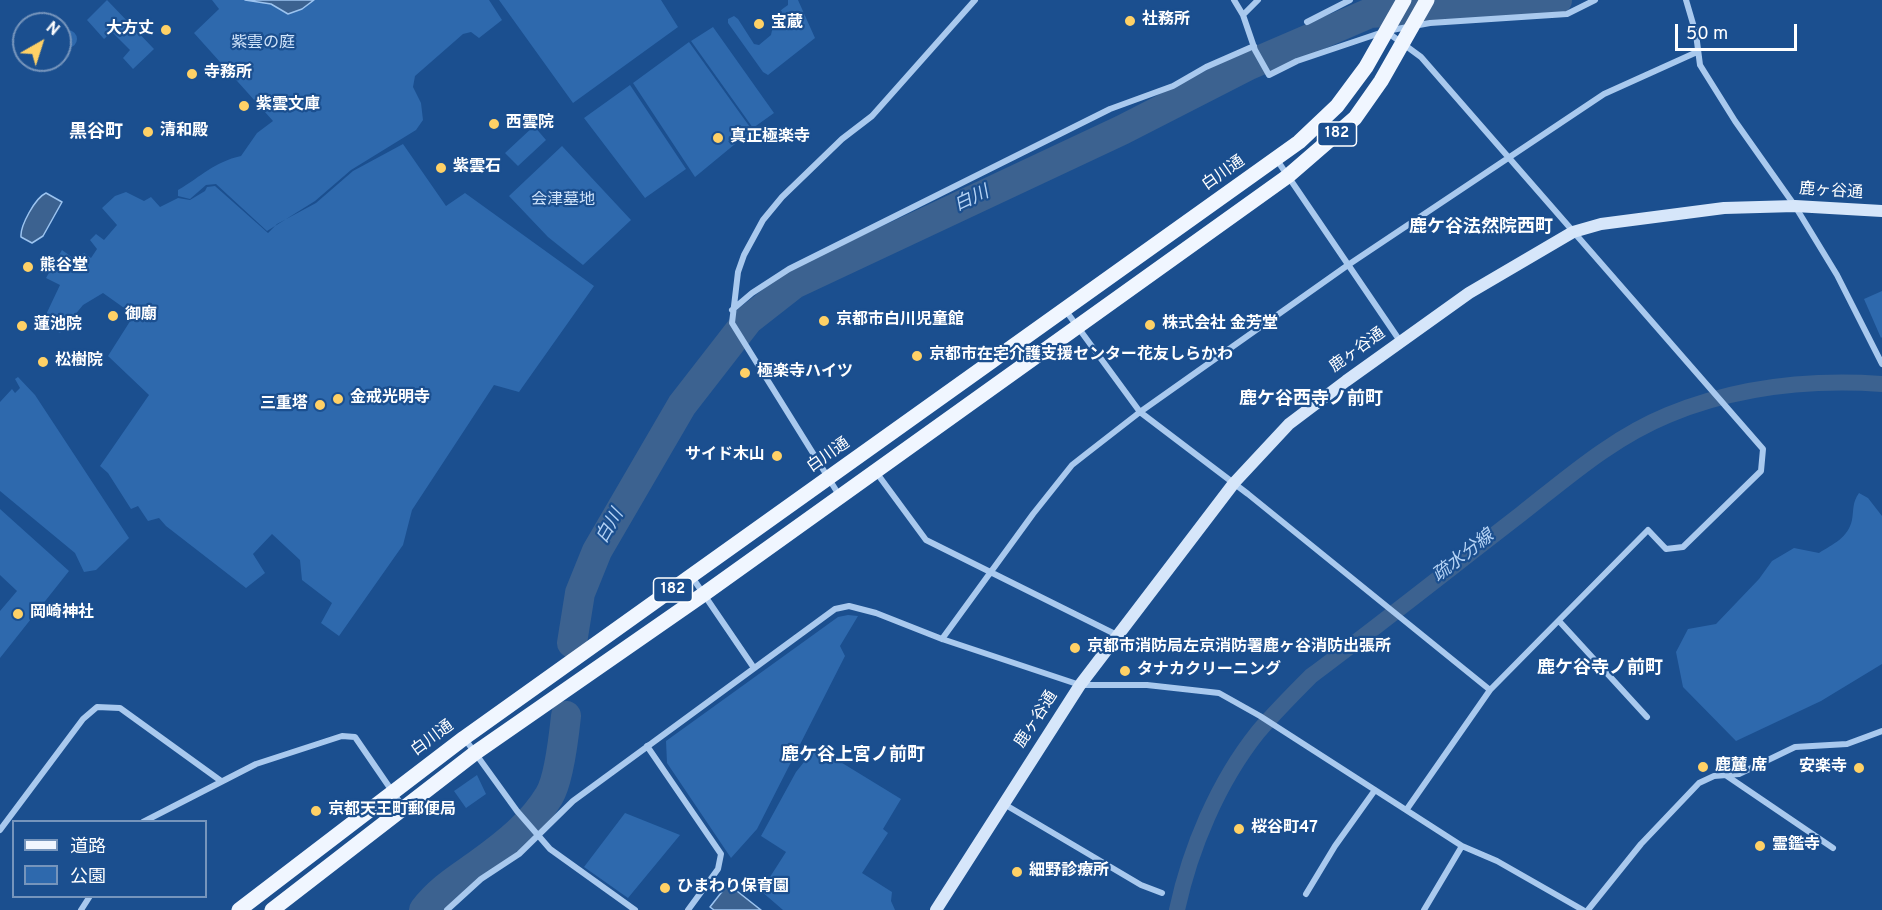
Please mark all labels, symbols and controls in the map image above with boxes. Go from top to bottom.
place label: 社務所 [1142,11,1190,31]
north arrow [12,12,72,72]
scale bar [1678,12,1800,50]
place label: 宝蔵 [771,14,803,34]
marker: 社務所 [1123,14,1137,28]
marker: 宝蔵 [752,17,766,31]
text: N [41,18,63,41]
place label: 大方丈 [106,20,154,40]
marker: 大方丈 [159,23,173,37]
text: 50 m [1686,23,1728,46]
park label: 紫雲の庭 [231,34,295,54]
place label: 寺務所 [204,64,252,84]
marker: 寺務所 [185,67,199,81]
place label: 紫雲文庫 [256,96,320,116]
marker: 紫雲文庫 [237,99,251,113]
place label: 西雲院 [506,114,554,134]
marker: 西雲院 [487,117,501,131]
district label: 黒谷町 [69,122,123,144]
place label: 清和殿 [160,122,208,142]
road number: 182 [1318,122,1356,146]
marker: 清和殿 [141,125,155,139]
place label: 真正極楽寺 [730,128,810,148]
marker: 真正極楽寺 [711,131,725,145]
street label: 白川通 [1199,152,1249,196]
place label: 紫雲石 [453,158,501,178]
marker: 紫雲石 [434,161,448,175]
street label: 鹿ヶ谷通 [1798,180,1864,204]
water label: 白川 [951,183,993,217]
park label: 会津墓地 [531,191,595,211]
district label: 鹿ケ谷法然院西町 [1409,217,1553,239]
place label: 熊谷堂 [40,257,88,277]
marker: 熊谷堂 [21,260,35,274]
place label: 御廟 [125,306,157,326]
marker: 御廟 [106,309,120,323]
place label: 京都市白川児童館 [836,311,964,331]
marker: 京都市白川児童館 [817,314,831,328]
place label: 株式会社 金芳堂 [1162,315,1278,335]
place label: 蓮池院 [34,316,82,336]
marker: 株式会社 金芳堂 [1143,318,1157,332]
marker: 蓮池院 [15,319,29,333]
street label: 鹿ヶ谷通 [1326,324,1390,378]
place label: 京都市在宅介護支援センター花友しらかわ [929,346,1233,366]
marker: 京都市在宅介護支援センター花友しらかわ [910,349,924,363]
place label: 松樹院 [55,352,103,372]
marker: 松樹院 [36,355,50,369]
place label: 極楽寺ハイツ [757,363,853,383]
marker: 極楽寺ハイツ [738,366,752,380]
place label: 金戒光明寺 [350,389,430,409]
district label: 鹿ケ谷西寺ノ前町 [1239,389,1383,411]
marker: 金戒光明寺 [331,392,345,406]
place label: 三重塔 [260,395,308,415]
marker: 三重塔 [313,398,327,412]
street label: 白川通 [804,434,854,478]
place label: サイド木山 [685,446,765,466]
marker: サイド木山 [770,449,784,463]
water label: 白川 [593,506,629,548]
water label: 疏水分線 [1429,526,1499,588]
road number: 182 [654,578,692,602]
place label: 岡崎神社 [30,604,94,624]
marker: 岡崎神社 [11,607,25,621]
place label: 京都市消防局左京消防署鹿ヶ谷消防出張所 [1087,638,1391,658]
marker: 京都市消防局左京消防署鹿ヶ谷消防出張所 [1068,641,1082,655]
district label: 鹿ケ谷寺ノ前町 [1537,658,1663,680]
place label: タナカクリーニング [1137,661,1281,681]
marker: タナカクリーニング [1118,664,1132,678]
street label: 鹿ヶ谷通 [1012,688,1062,752]
street label: 白川通 [408,717,458,761]
district label: 鹿ケ谷上宮ノ前町 [781,745,925,767]
place label: 鹿麓 席 [1715,757,1767,777]
place label: 安楽寺 [1799,758,1847,778]
marker: 鹿麓 席 [1696,760,1710,774]
marker: 安楽寺 [1852,761,1866,775]
place label: 京都天王町郵便局 [328,801,456,821]
marker: 京都天王町郵便局 [309,804,323,818]
place label: 桜谷町47 [1251,819,1318,839]
legend [12,820,207,898]
marker: 桜谷町47 [1232,822,1246,836]
text: 道路 [70,836,106,859]
place label: 霊鑑寺 [1772,836,1820,856]
marker: 霊鑑寺 [1753,839,1767,853]
place label: 細野診療所 [1029,862,1109,882]
marker: 細野診療所 [1010,865,1024,879]
text: 公園 [70,866,106,889]
place label: ひまわり保育園 [677,878,789,898]
marker: ひまわり保育園 [658,881,672,895]

